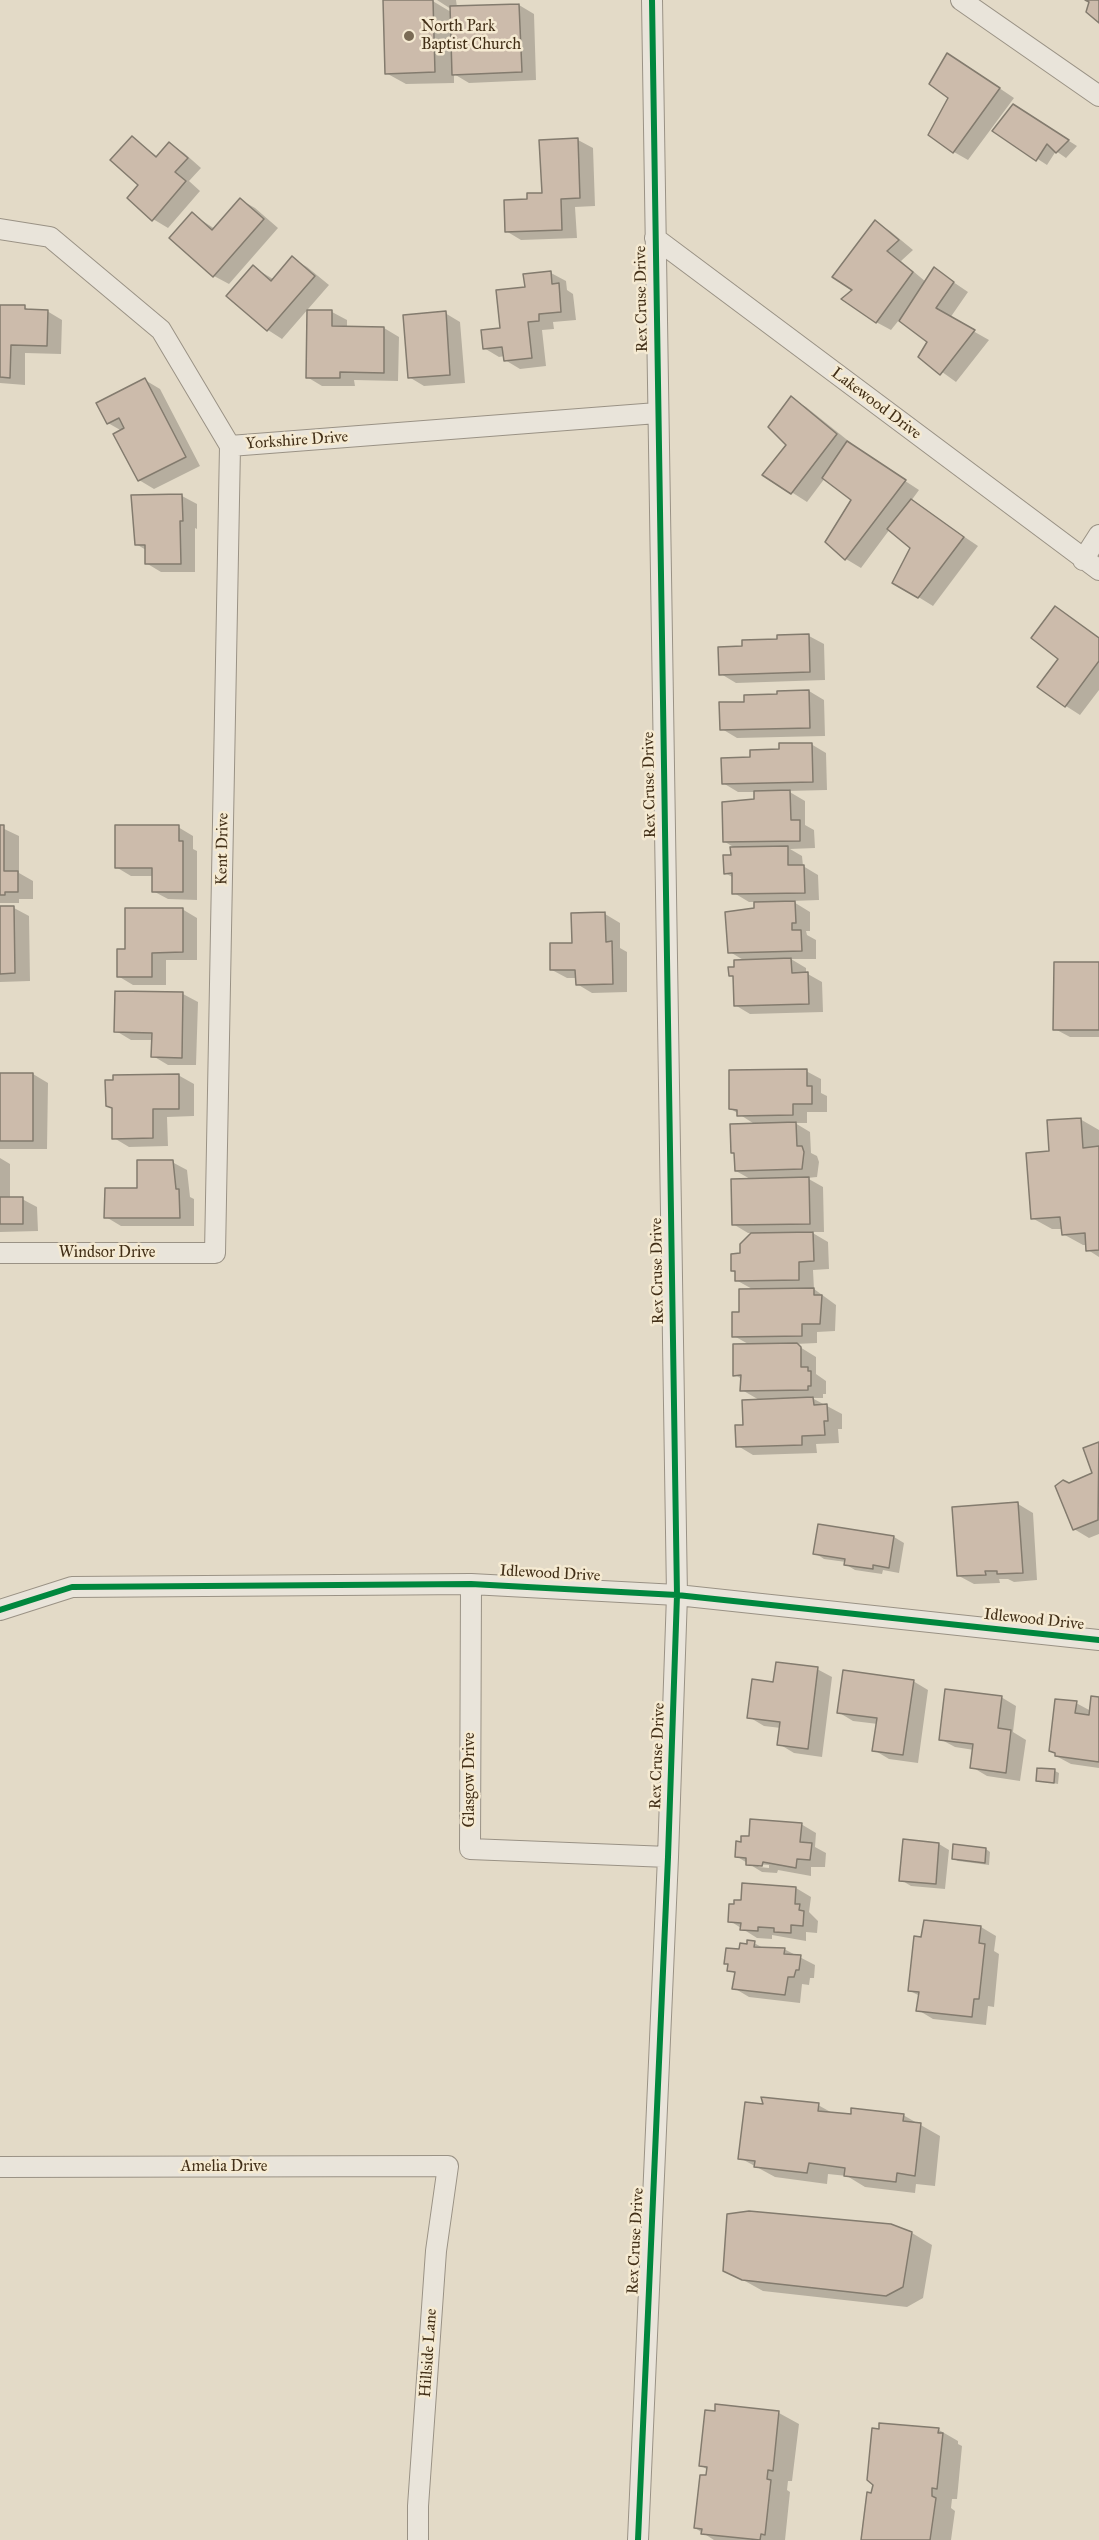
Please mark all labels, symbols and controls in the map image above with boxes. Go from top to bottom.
place label: North Park Baptist Church [421,17,521,55]
marker: North Park Baptist Church [402,29,416,43]
street label: Rex Cruse Drive [631,245,653,353]
street label: Lakewood Drive [827,364,925,444]
street label: Yorkshire Drive [245,428,349,454]
street label: Rex Cruse Drive [639,731,661,839]
street label: Kent Drive [213,813,233,885]
street label: Rex Cruse Drive [647,1217,669,1325]
street label: Windsor Drive [59,1243,155,1263]
street label: Idlewood Drive [499,1562,601,1586]
street label: Idlewood Drive [983,1605,1085,1635]
street label: Rex Cruse Drive [647,1702,669,1810]
street label: Glasgow Drive [460,1732,480,1828]
street label: Amelia Drive [181,2157,267,2177]
street label: Rex Cruse Drive [624,2187,648,2295]
street label: Hillside Lane [416,2308,442,2398]

